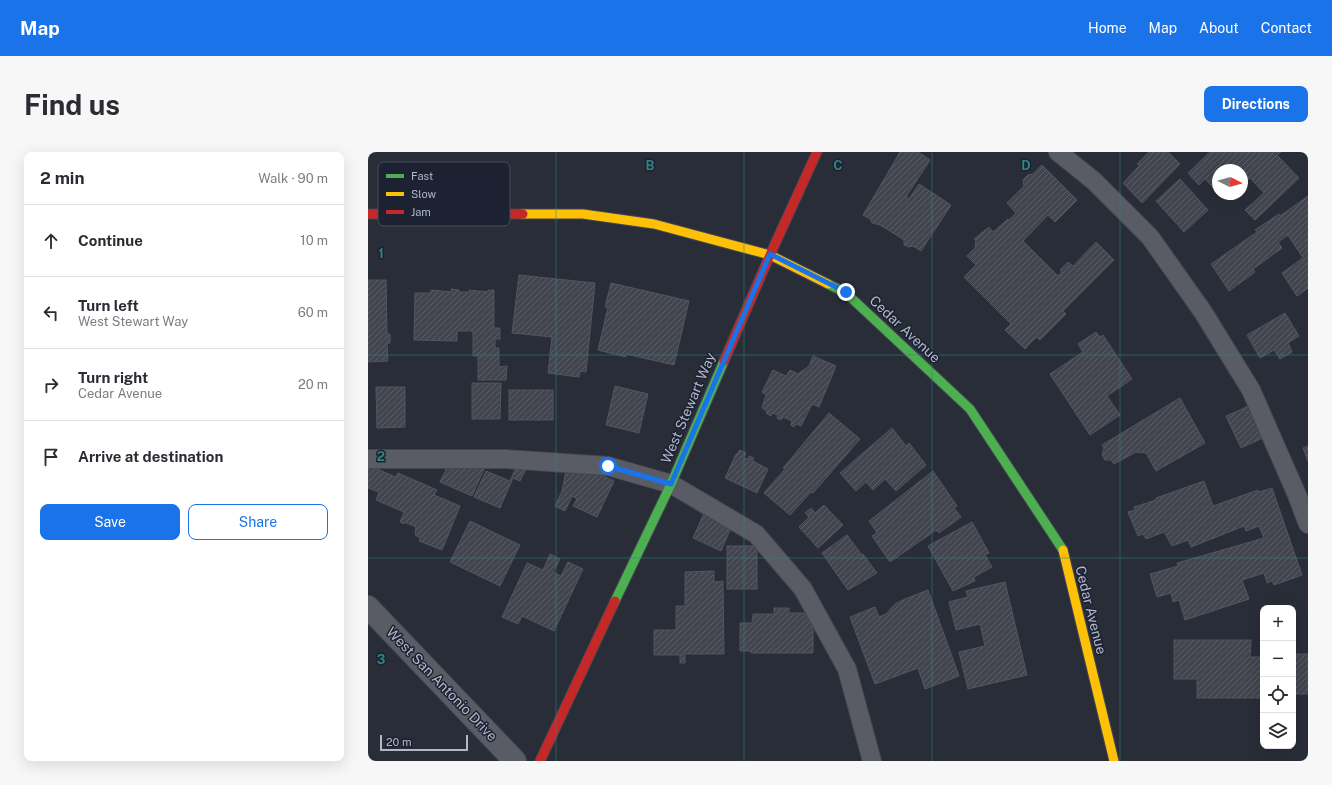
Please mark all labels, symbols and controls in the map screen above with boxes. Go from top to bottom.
text: Map [20,17,60,39]
text: Home [1088,20,1127,36]
text: Map [1149,20,1177,36]
text: About [1199,20,1239,36]
text: Contact [1261,20,1312,36]
button: Directions [1204,86,1308,122]
text: Find us [24,88,120,121]
text: B [646,158,655,173]
text: C [833,158,843,173]
text: D [1021,158,1031,173]
legend [378,162,510,226]
north arrow [1212,164,1248,200]
text: 2 min [40,168,85,188]
text: Fast [411,170,433,182]
text: Walk · 90 m [258,171,328,186]
text: Slow [411,188,437,200]
text: Jam [411,206,431,218]
icon: ahead [40,230,62,252]
text: Continue [78,232,143,249]
text: 10 m [300,233,328,248]
text: 1 [378,246,384,261]
route end [837,283,855,301]
street label: Cedar Avenue [866,292,944,366]
text: Turn left [78,297,139,314]
icon: left [40,302,62,324]
text: 60 m [298,305,328,320]
text: West Stewart Way [78,314,188,329]
street label: West Stewart Way [657,350,719,466]
text: Turn right [78,369,148,386]
icon: right [40,374,62,396]
text: 20 m [298,377,328,392]
text: Cedar Avenue [78,386,162,401]
icon: arrive [40,446,62,468]
text: Arrive at destination [78,448,223,465]
text: 2 [377,449,385,464]
route start [599,457,617,475]
button: Save [40,504,180,540]
button: Share [188,504,328,540]
street label: Cedar Avenue [1072,564,1110,656]
map controls [1260,605,1296,749]
button: + [1260,605,1296,641]
street label: West San Antonio Drive [383,624,501,744]
button: − [1260,641,1296,677]
text: 3 [377,652,386,667]
button: locate [1260,677,1296,713]
button: layers [1260,713,1296,749]
scale bar [380,733,468,752]
text: 20 m [386,736,411,748]

